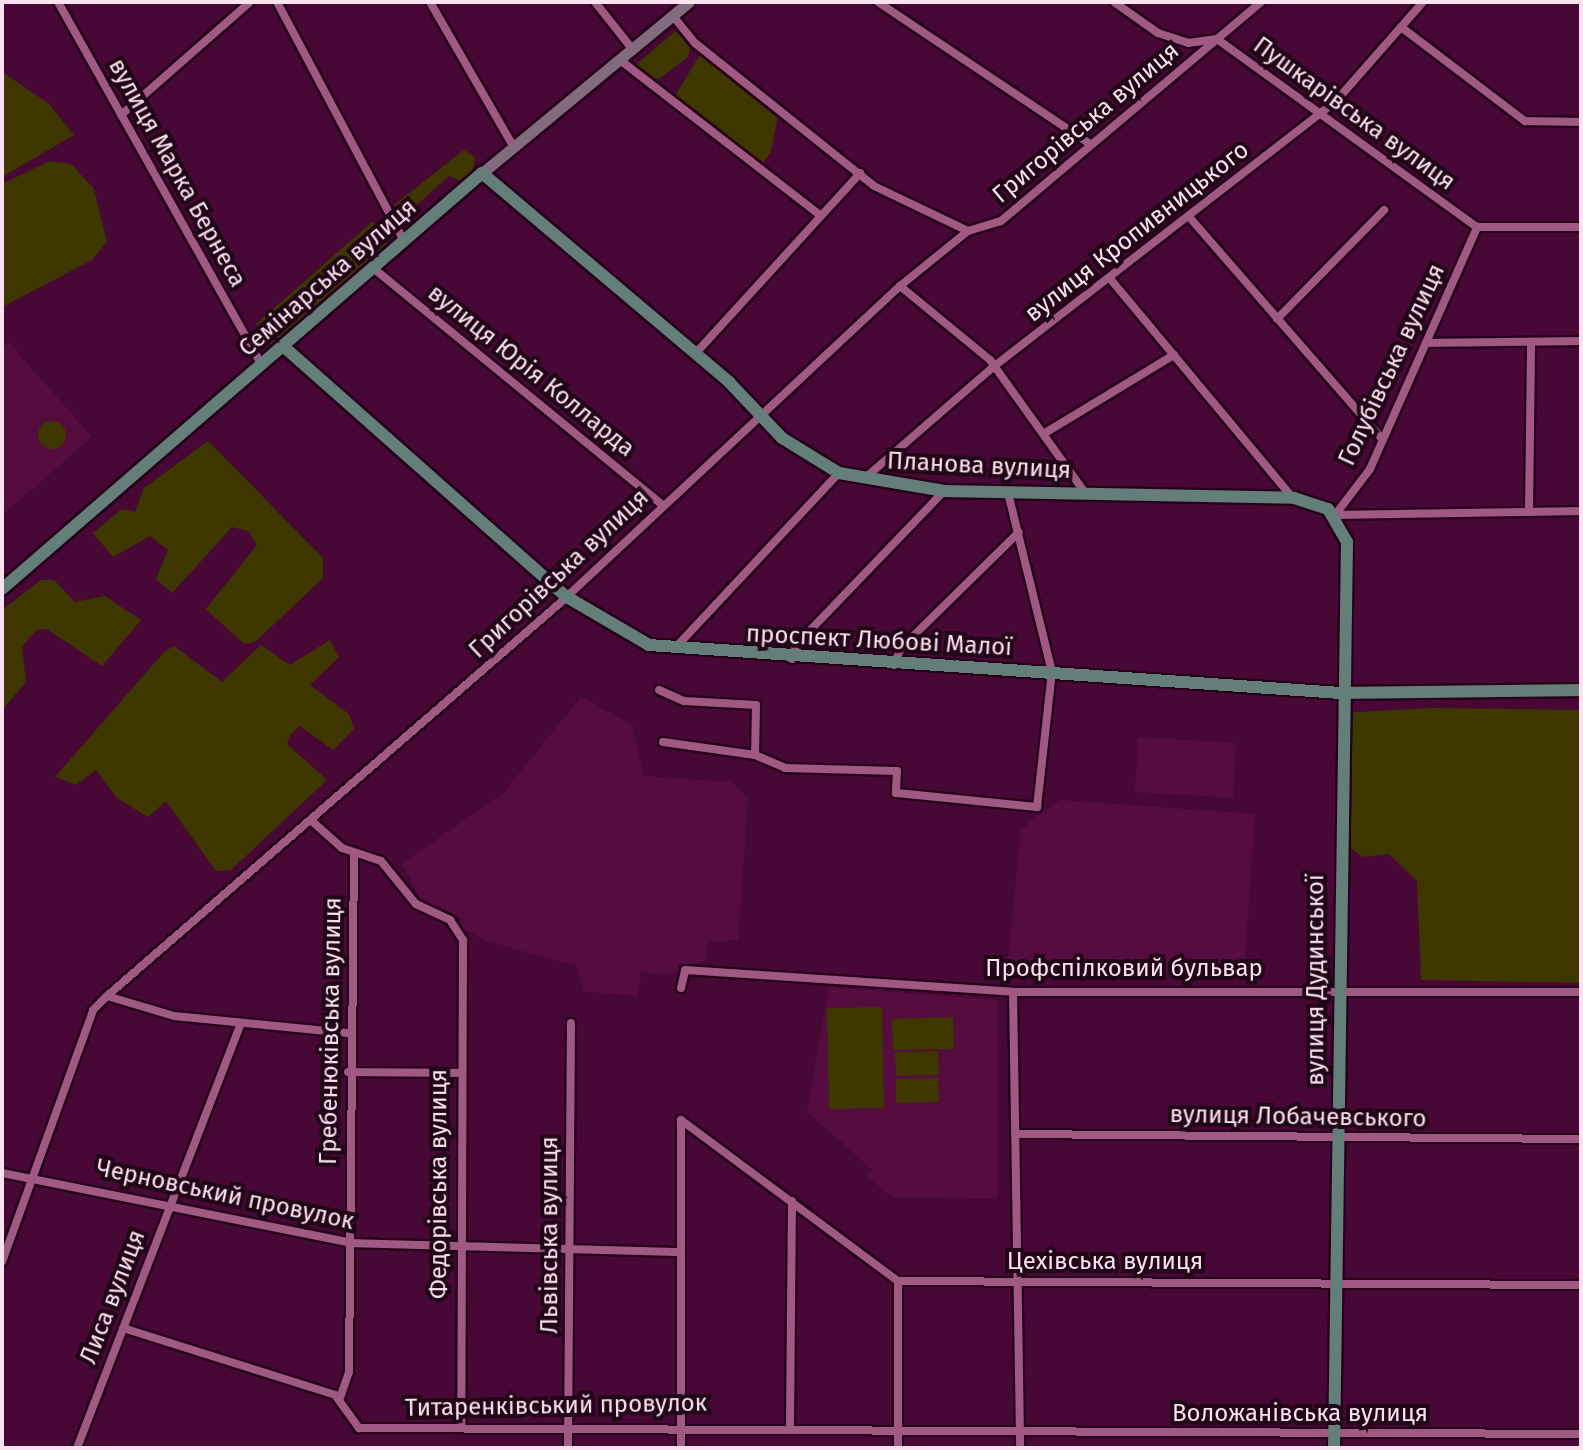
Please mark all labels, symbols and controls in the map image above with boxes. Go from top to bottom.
street label: Пушкарівська вулиця [1248,31,1460,197]
street label: Григорівська вулиця [987,37,1185,209]
street label: вулиця Марка Бернеса [102,54,252,292]
street label: вулиця Кропивницького [1019,136,1255,328]
street label: Семінарська вулиця [233,193,423,363]
street label: Голубівська вулиця [1333,260,1451,470]
street label: вулиця Юрія Колларда [422,279,640,463]
street label: Планова вулиця [886,447,1072,485]
street label: Григорівська вулиця [463,483,655,665]
street label: проспект Любові Малої [745,620,1013,662]
street label: вулиця Дудинської [1302,874,1330,1086]
street label: Гребенюківська вулиця [314,897,348,1165]
street label: Профспілковий бульвар [985,955,1263,983]
street label: Федорівська вулиця [425,1069,453,1299]
street label: вулиця Лобачевського [1169,1100,1427,1134]
street label: Львівська вулиця [536,1136,564,1334]
street label: Черновський провулок [94,1154,356,1236]
street label: Лиса вулиця [74,1226,152,1368]
street label: Цехівська вулиця [1007,1248,1203,1276]
street label: Титаренківський провулок [405,1389,707,1423]
street label: Воложанівська вулиця [1172,1400,1428,1428]

